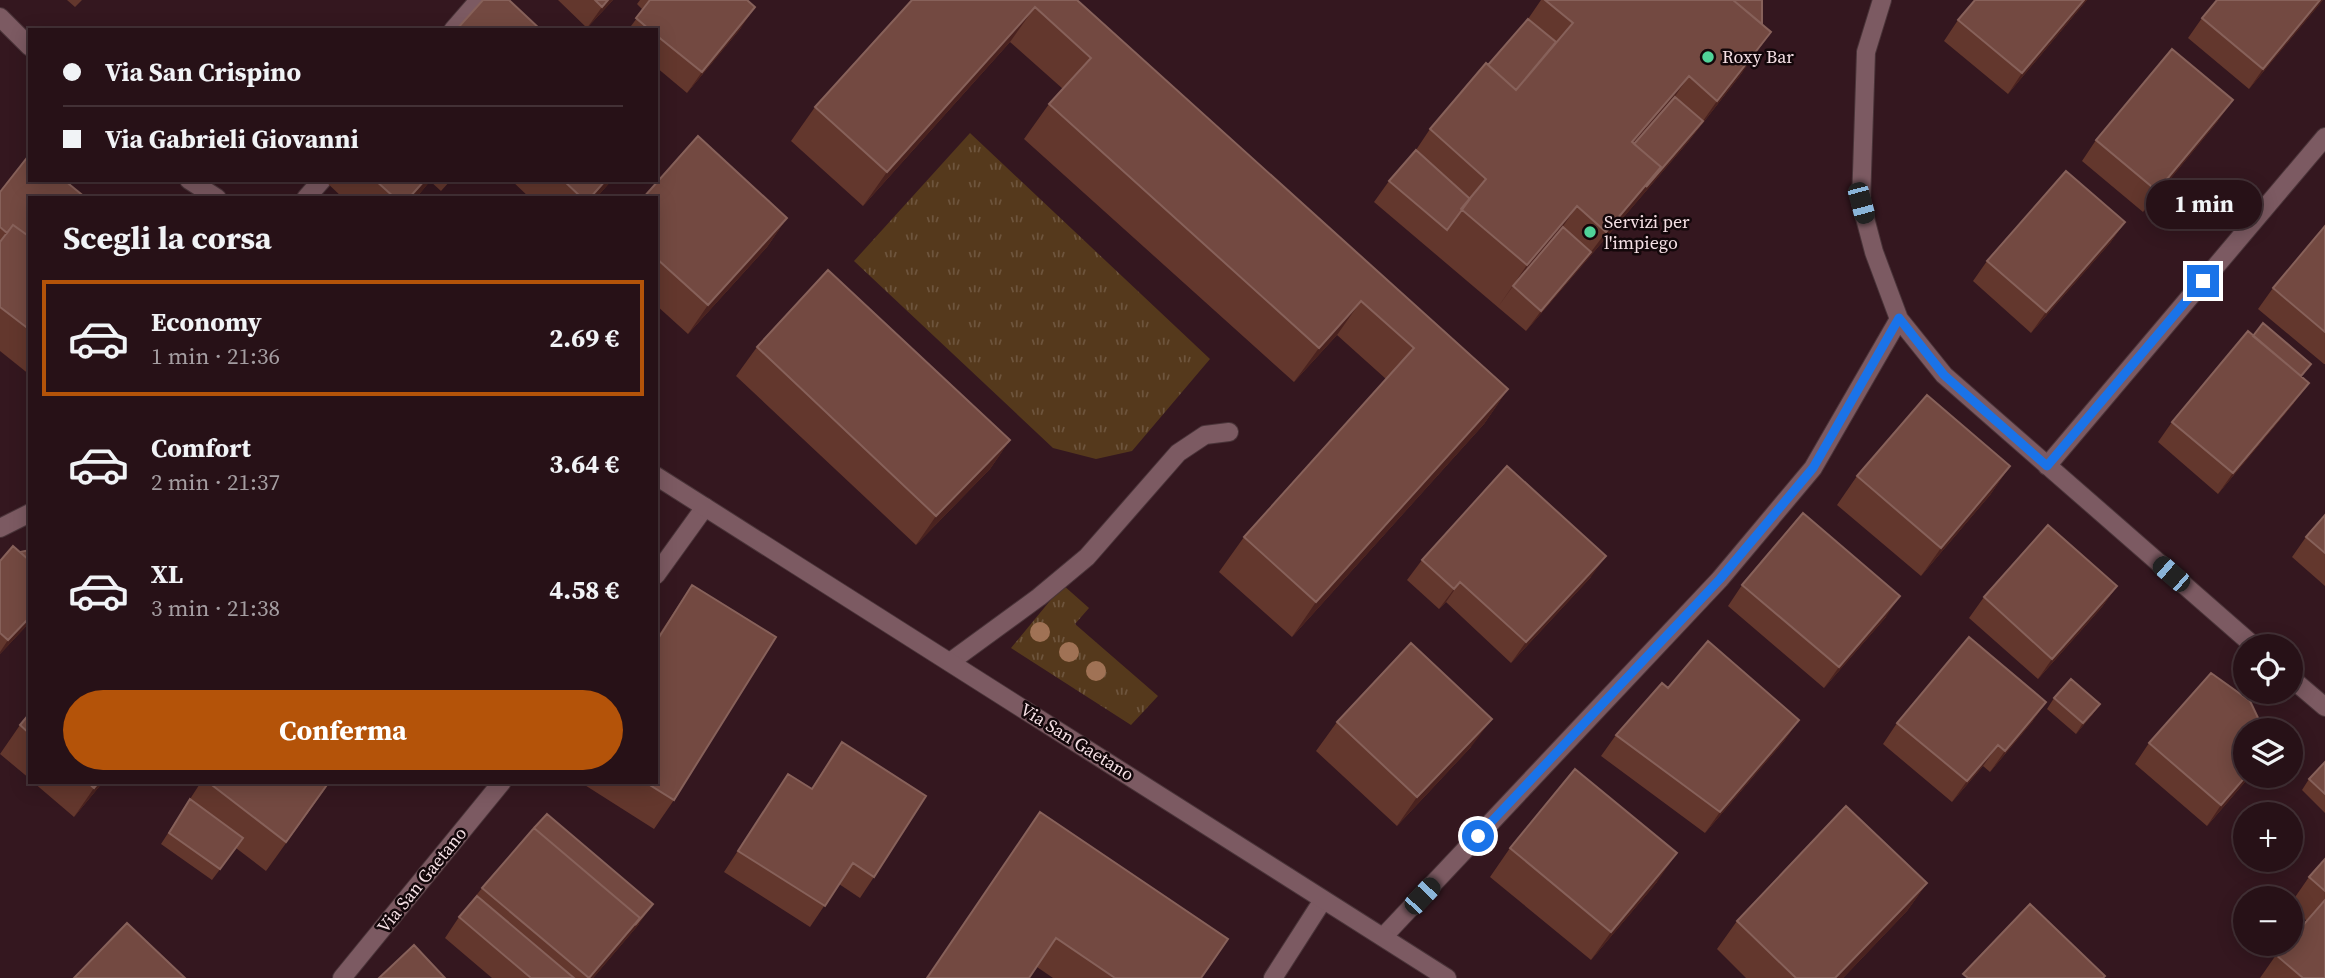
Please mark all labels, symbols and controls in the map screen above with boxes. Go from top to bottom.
place label: Roxy Bar [1722,44,1794,69]
marker: Roxy Bar [1700,49,1716,65]
text: Via San Crispino [105,54,301,90]
text: Via Gabrieli Giovanni [105,121,359,157]
car [1846,180,1877,226]
callout: 1 min [2145,180,2261,229]
text: 1 min [2174,188,2234,220]
place label: Servizi per l'impiego [1604,209,1690,255]
text: Scegli la corsa [63,216,272,260]
marker: Servizi per l'impiego [1582,224,1598,240]
route end [2187,265,2219,297]
text: Economy [151,304,262,340]
icon: car [67,307,130,370]
text: 2.69 € [549,320,619,356]
text: 1 min · 21:36 [151,340,280,372]
text: Comfort [151,430,251,466]
icon: car [67,433,130,496]
text: 3.64 € [549,446,619,482]
text: 2 min · 21:37 [151,466,280,498]
car [2149,552,2194,596]
text: XL [151,556,183,592]
icon: car [67,559,130,622]
text: 4.58 € [549,572,619,608]
text: 3 min · 21:38 [151,592,280,624]
map controls [2233,634,2303,956]
button: locate [2233,634,2303,704]
button: Conferma [63,690,623,770]
street label: Via San Gaetano [1016,697,1139,787]
button: layers [2233,718,2303,788]
button: + [2233,802,2303,872]
route start [1462,820,1494,852]
street label: Via San Gaetano [371,821,472,938]
car [1400,873,1445,919]
button: − [2233,886,2303,956]

